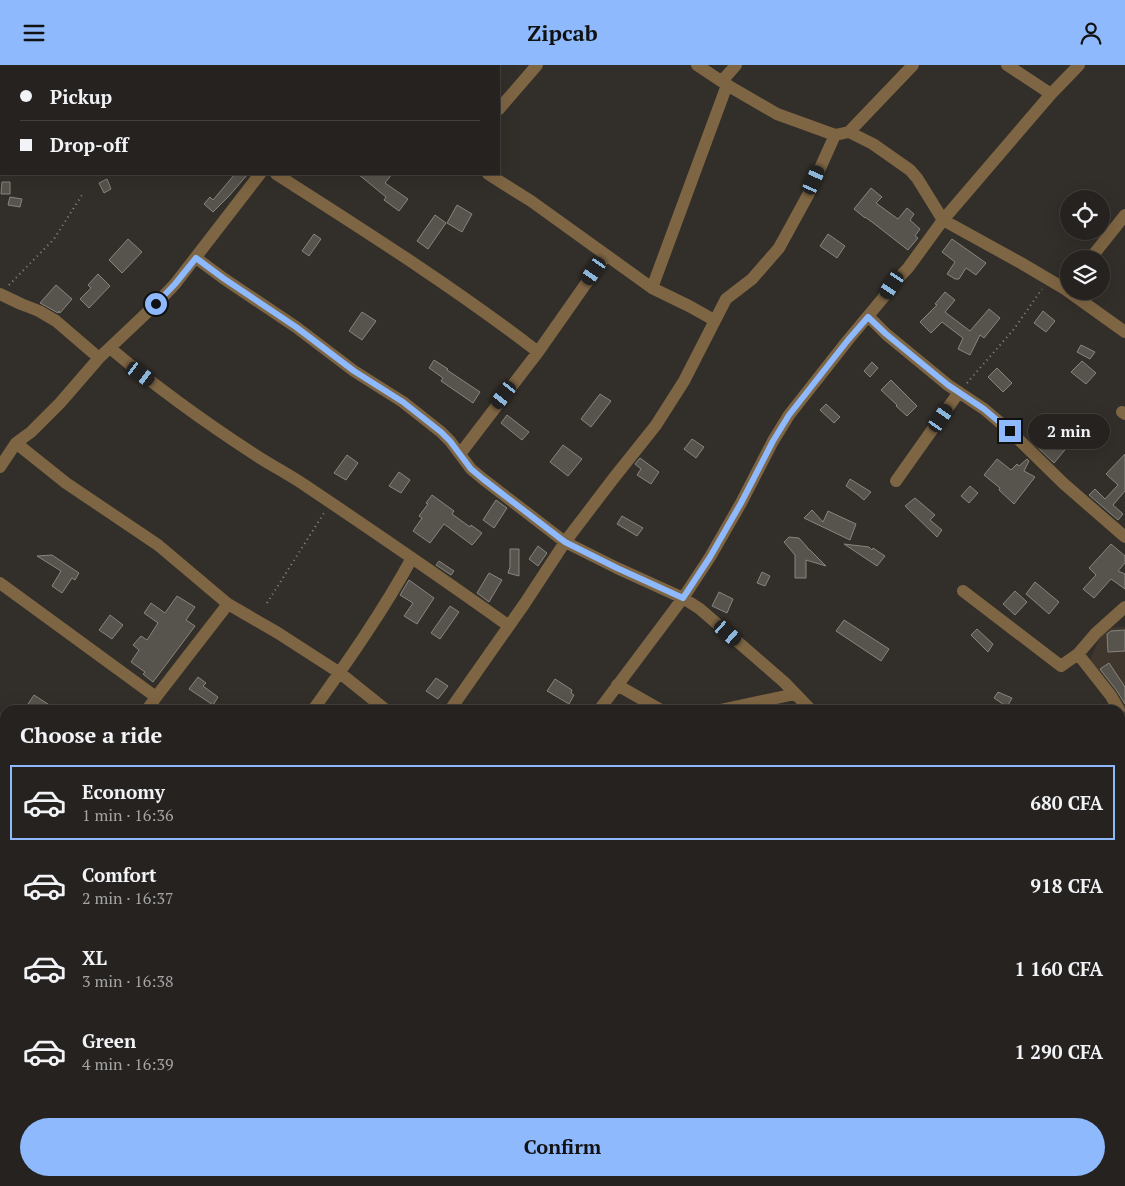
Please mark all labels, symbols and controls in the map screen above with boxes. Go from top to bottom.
text: Zipcab [527,18,598,47]
icon: menu [20,19,48,47]
icon: person [1077,19,1105,47]
text: Pickup [50,84,112,109]
text: Drop-off [50,132,128,157]
car [801,163,826,197]
map controls [1060,190,1110,300]
button: locate [1060,190,1110,240]
button: layers [1060,250,1110,300]
car [579,254,608,288]
car [877,268,906,302]
route start [145,293,167,315]
car [124,359,157,389]
car [488,379,519,411]
car [926,401,955,435]
callout: 2 min [1028,413,1110,449]
route end [999,420,1021,442]
text: 2 min [1047,420,1091,442]
car [711,617,744,649]
text: Choose a ride [20,720,162,749]
text: Economy [82,779,165,804]
icon: car [22,780,67,825]
text: 680 CFA [1030,790,1103,815]
text: 1 min · 16:36 [82,804,174,826]
text: Comfort [82,862,157,887]
icon: car [22,863,67,908]
text: 918 CFA [1030,873,1103,898]
text: 2 min · 16:37 [82,887,174,909]
text: XL [82,945,107,970]
icon: car [22,946,67,991]
text: 1 160 CFA [1014,956,1103,981]
text: 3 min · 16:38 [82,970,174,992]
text: Green [82,1028,136,1053]
icon: car [22,1029,67,1074]
text: 1 290 CFA [1014,1039,1103,1064]
text: 4 min · 16:39 [82,1053,174,1075]
button: Confirm [20,1118,1105,1176]

